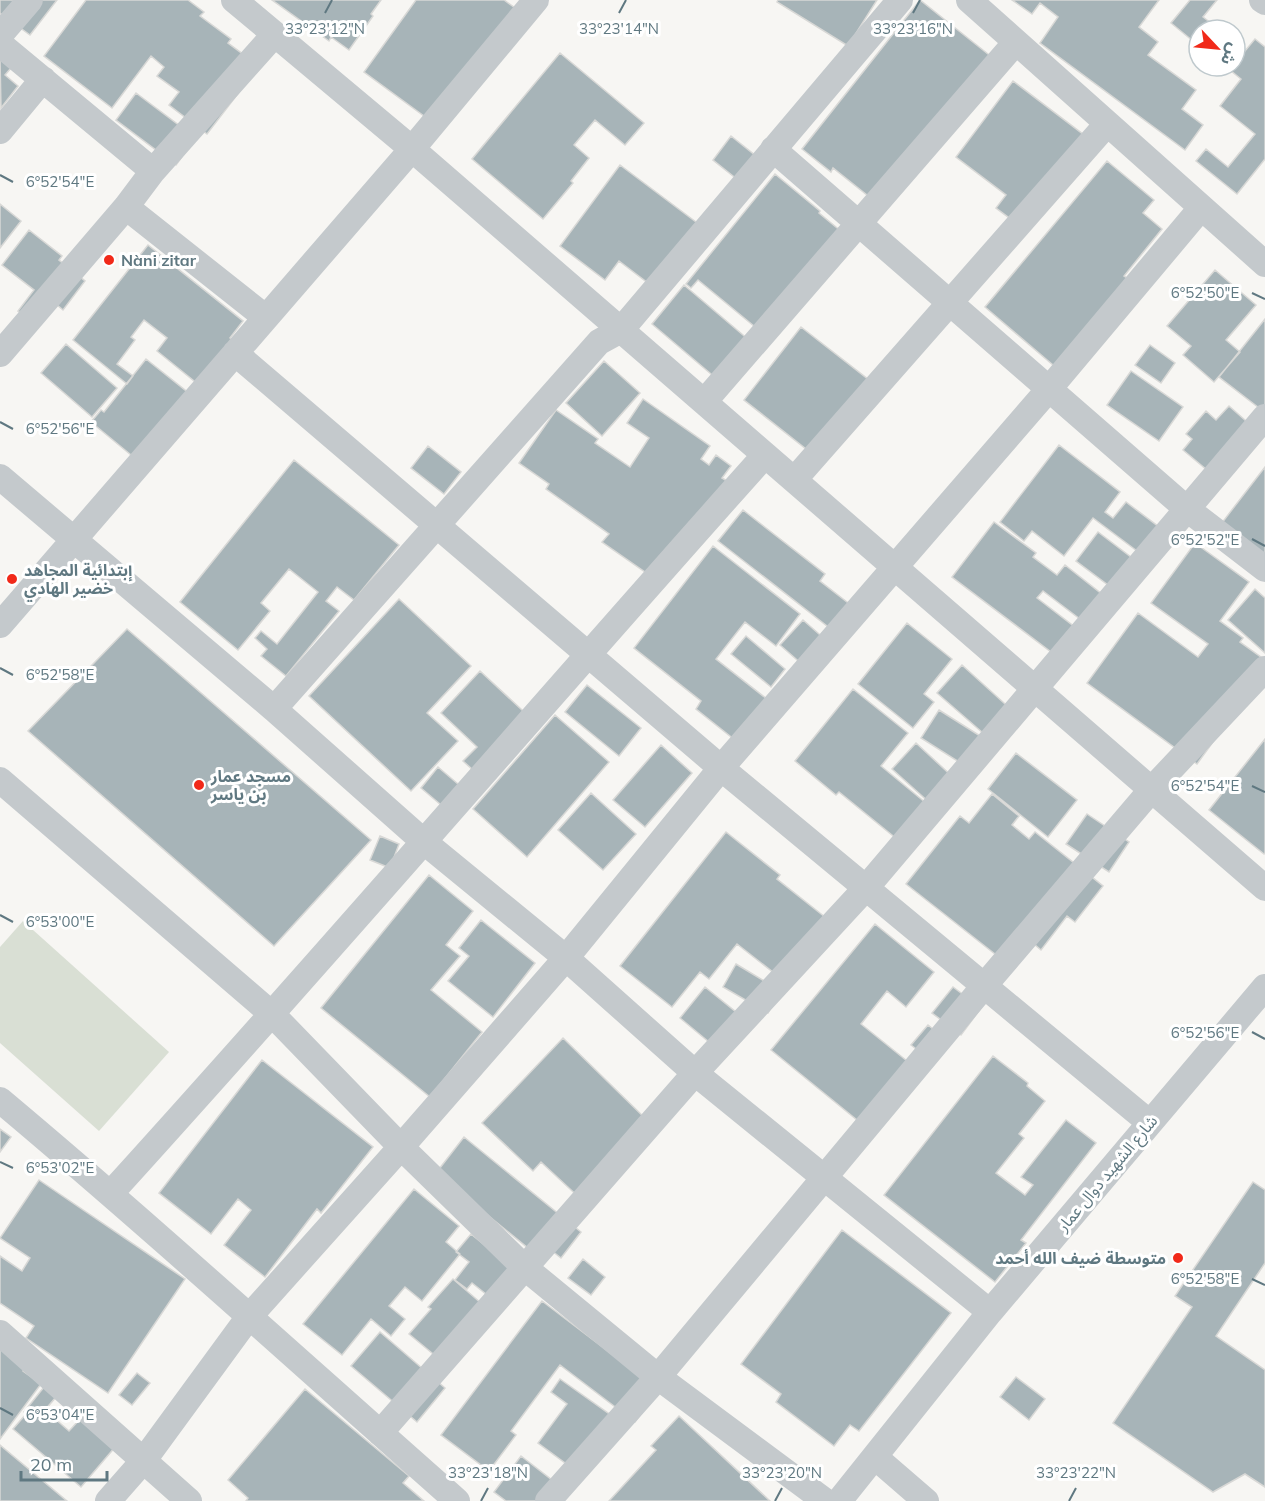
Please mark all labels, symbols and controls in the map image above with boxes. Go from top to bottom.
north arrow [1187,18,1247,78]
text: 33°23'12"N [285,19,365,38]
text: 33°23'14"N [579,19,659,38]
text: 33°23'16"N [873,19,953,38]
text: ش [1217,40,1244,69]
text: 6°52'54"E [26,172,94,191]
place label: Nàni zitar [121,250,197,270]
marker: Nàni zitar [102,253,116,267]
text: 6°52'50"E [1171,283,1239,302]
text: 6°52'56"E [26,419,94,438]
text: 6°52'52"E [1171,530,1239,549]
place label: إبتدائية المجاهد خضير الهادي [24,560,133,602]
marker: إبتدائية المجاهد خضير الهادي [5,572,19,586]
text: 6°52'58"E [26,665,94,684]
place label: مسجد عمار بن ياسر [210,766,291,804]
text: 6°52'54"E [1171,776,1239,795]
marker: مسجد عمار بن ياسر [192,778,206,792]
text: 6°53'00"E [26,912,94,931]
text: 6°52'56"E [1171,1023,1239,1042]
street label: شارع الشهيد دوال عمار [1052,1111,1164,1238]
text: 6°53'02"E [26,1158,94,1177]
place label: متوسطة ضيف الله أحمد [995,1248,1166,1268]
marker: متوسطة ضيف الله أحمد [1171,1251,1185,1265]
text: 6°52'58"E [1171,1269,1239,1288]
text: 6°53'04"E [26,1405,94,1424]
scale bar [21,1444,106,1482]
text: 20 m [30,1453,72,1476]
text: 33°23'18"N [448,1463,528,1482]
text: 33°23'20"N [742,1463,822,1482]
text: 33°23'22"N [1036,1463,1116,1482]

